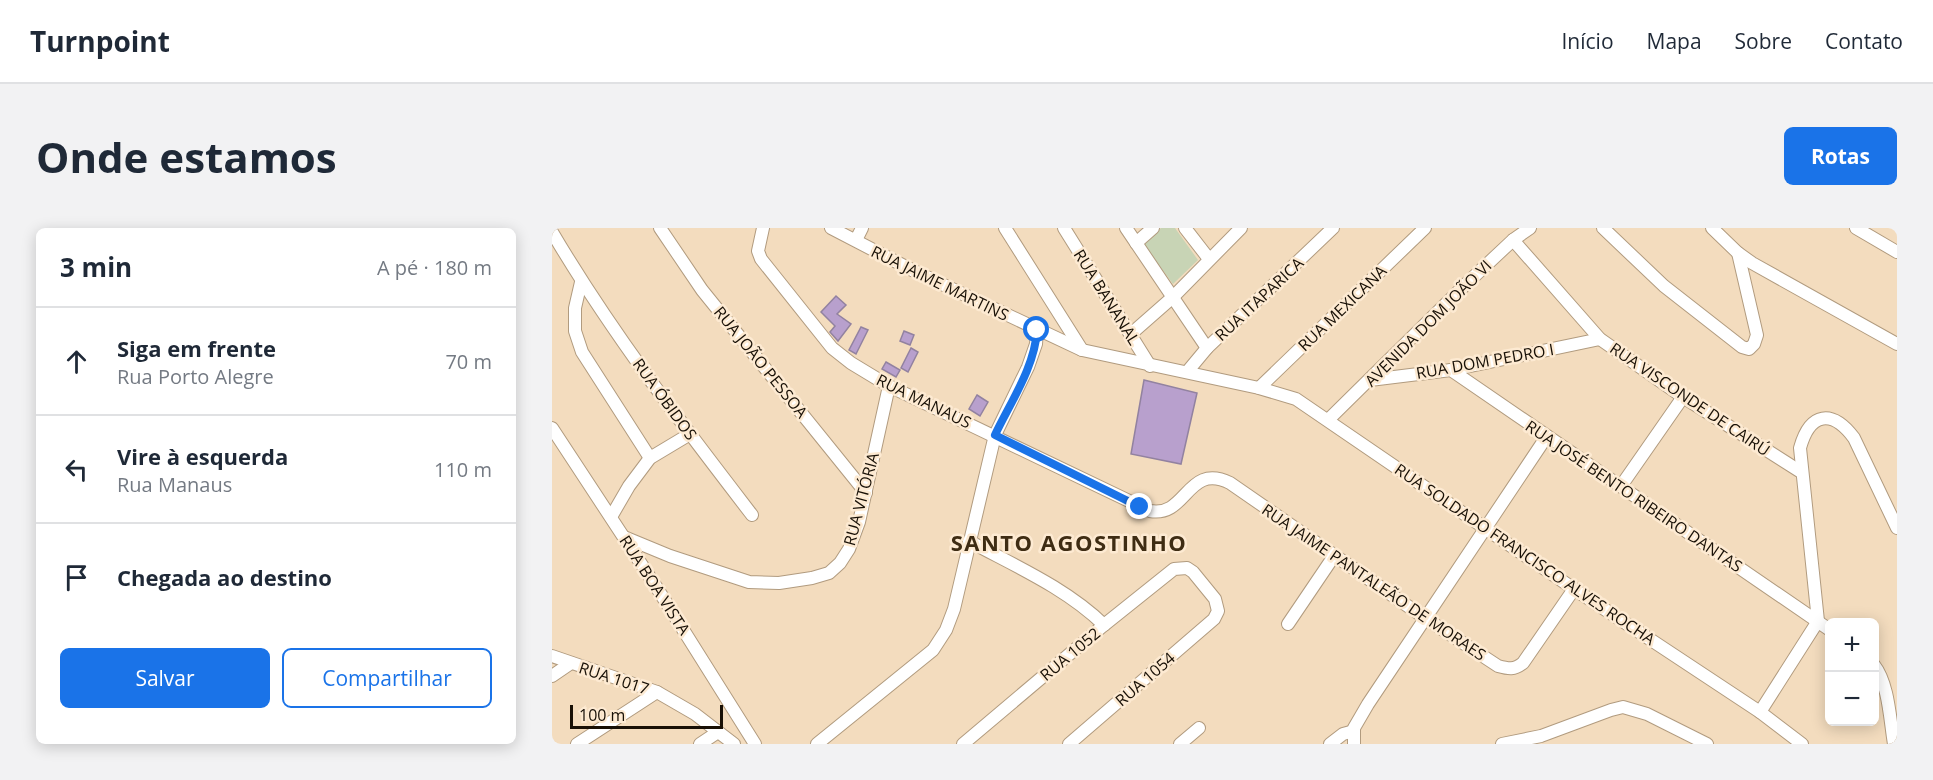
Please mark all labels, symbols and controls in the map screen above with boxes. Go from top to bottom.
text: Turnpoint [30,22,170,60]
text: Início [1561,27,1614,55]
text: Mapa [1647,27,1702,55]
text: Sobre [1735,27,1792,55]
text: Contato [1825,27,1903,55]
button: Rotas [1784,127,1897,185]
text: Onde estamos [36,128,337,185]
street label: RUA JAIME MARTINS [867,240,1013,326]
street label: RUA BANANAL [1069,245,1145,349]
text: 3 min [60,249,132,285]
street label: RUA ITAPARICA [1210,252,1309,346]
text: A pé · 180 m [377,254,492,281]
street label: AVENIDA DOM JOÃO VI [1360,255,1496,391]
street label: RUA MEXICANA [1293,259,1392,356]
street label: RUA JOÃO PESSOA [709,301,813,423]
route start [1023,316,1049,342]
text: Siga em frente [117,333,276,363]
street label: RUA VISCONDE DE CAIRÚ [1606,337,1774,461]
street label: RUA DOM PEDRO I [1414,338,1556,384]
icon: ahead [60,345,93,378]
text: 70 m [445,348,492,375]
street label: RUA ÓBIDOS [628,354,702,444]
text: Rua Porto Alegre [117,363,274,390]
street label: RUA MANAUS [873,369,975,434]
street label: RUA JOSÉ BENTO RIBEIRO DANTAS [1521,415,1747,577]
text: Vire à esquerda [117,441,288,471]
street label: RUA VITÓRIA [838,449,884,548]
icon: left [60,453,93,486]
text: 110 m [434,456,492,483]
street label: RUA SOLDADO FRANCISCO ALVES ROCHA [1390,458,1660,650]
text: Rua Manaus [117,471,232,498]
route end [1126,493,1152,519]
street label: RUA JAIME PANTALEÃO DE MORAES [1258,499,1491,666]
district label: SANTO AGOSTINHO [951,527,1187,557]
street label: RUA BOA VISTA [615,531,696,640]
icon: arrive [60,561,93,594]
text: Chegada ao destino [117,562,332,592]
map controls [1825,618,1879,726]
button: + [1825,618,1879,672]
street label: RUA 1052 [1035,622,1105,686]
street label: RUA 1054 [1110,647,1180,711]
button: Salvar [60,648,270,708]
button: Compartilhar [282,648,492,708]
street label: RUA 1017 [576,656,652,700]
button: − [1825,672,1879,726]
scale bar [570,702,723,730]
text: 100 m [579,704,625,726]

